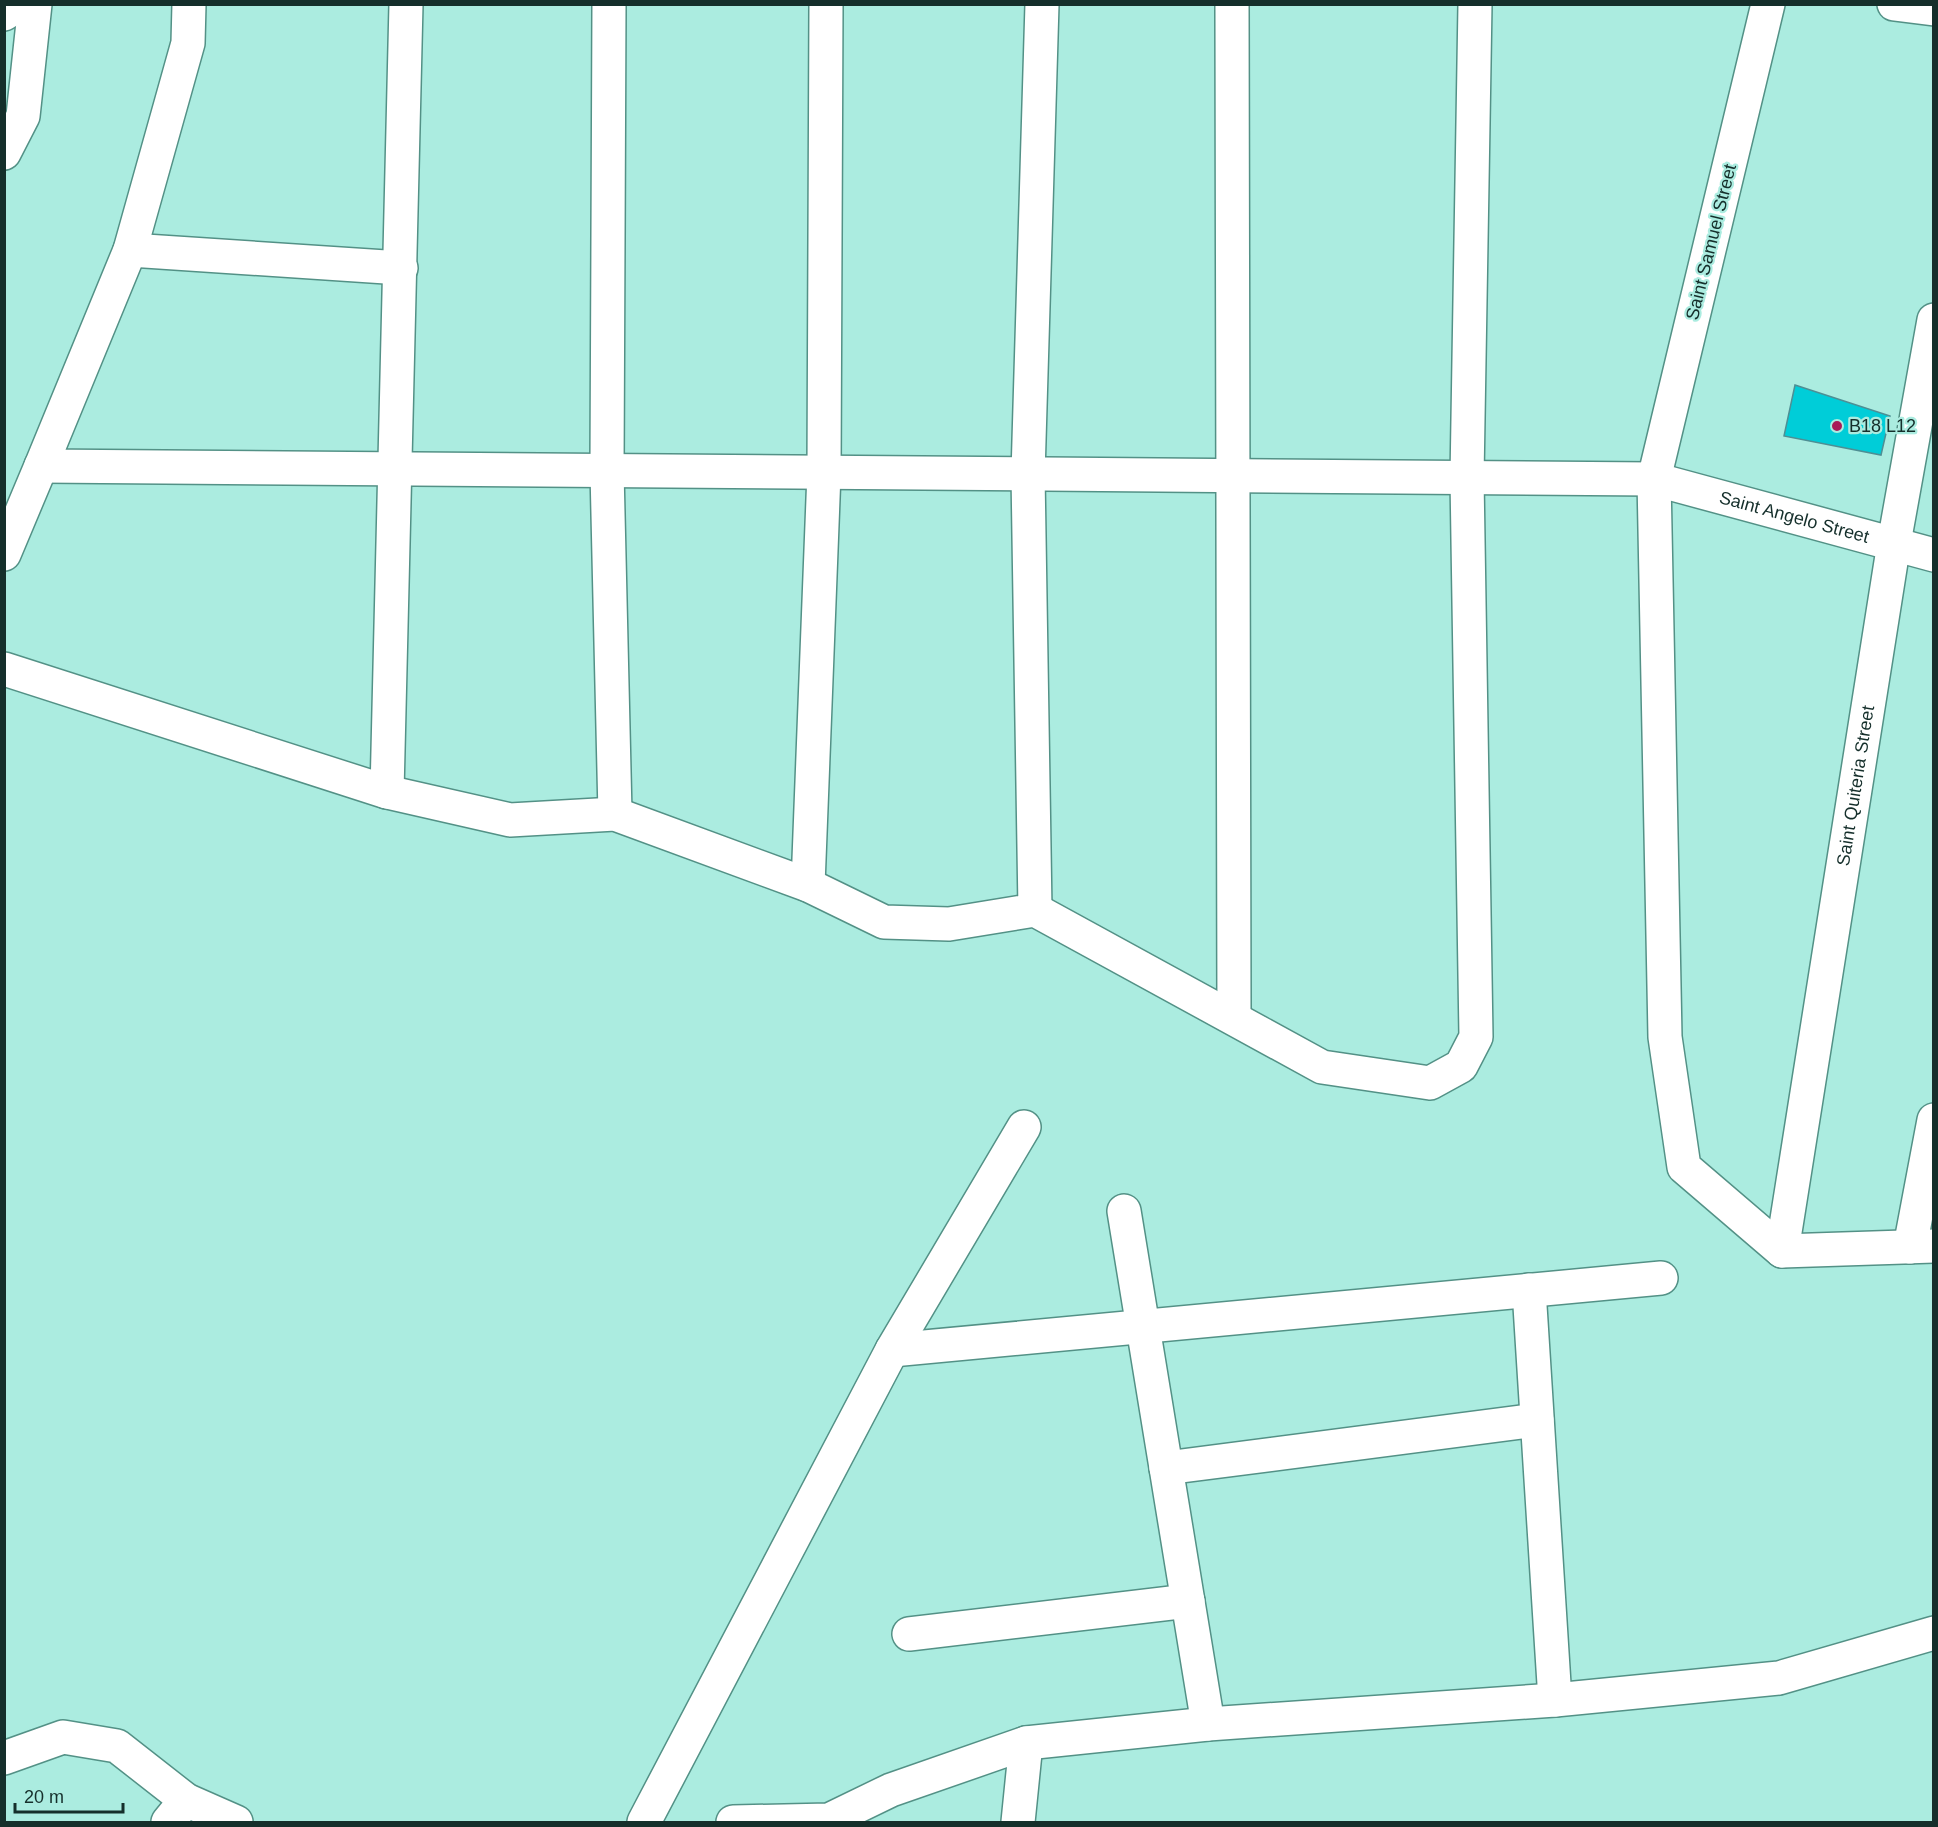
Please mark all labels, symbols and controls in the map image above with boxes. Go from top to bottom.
street label: Saint Samuel Street [1682,162,1740,322]
place label: B18 L12 [1849,416,1916,436]
marker: B18 L12 [1830,419,1844,433]
street label: Saint Angelo Street [1717,487,1871,547]
street label: Saint Quiteria Street [1833,704,1878,867]
scale bar [15,1776,123,1814]
text: 20 m [24,1787,64,1807]

